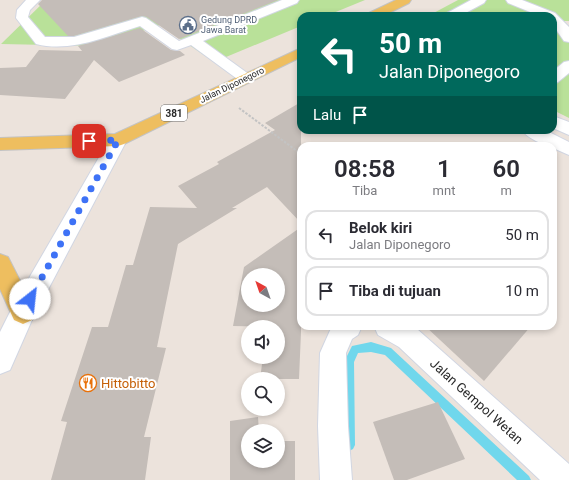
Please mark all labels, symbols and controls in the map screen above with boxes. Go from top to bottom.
public building icon: Gedung DPRD Jawa Barat [178,15,198,35]
place label: Gedung DPRD Jawa Barat [201,15,257,35]
text: 50 m [379,27,442,60]
icon: left [313,28,365,80]
text: Jalan Diponegoro [379,61,520,82]
street label: Jalan Diponegoro [198,65,266,105]
icon: arrive [349,104,371,126]
road number: 381 [161,105,187,121]
text: Lalu [313,106,341,124]
pin [72,124,106,158]
icon: arrive [78,130,100,152]
text: 08:58 [334,155,395,183]
text: 1 [437,155,451,183]
text: 60 [492,155,520,183]
text: Tiba [352,183,377,198]
text: mnt [433,183,455,198]
text: m [500,183,512,198]
text: Belok kiri [349,219,412,237]
icon: left [315,224,337,246]
text: 50 m [505,226,539,244]
text: Jalan Diponegoro [349,237,451,252]
north arrow [241,268,285,312]
map controls [241,268,285,468]
position arrow [9,278,51,320]
icon: arrive [315,280,337,302]
text: Tiba di tujuan [349,282,441,300]
text: 10 m [505,282,539,300]
button: sound [241,320,285,364]
street label: Jalan Gempol Wetan [427,356,526,447]
button: search [241,372,285,416]
restaurant icon: Hittobitto [78,373,98,393]
place label: Hittobitto [101,376,155,391]
button: layers [241,424,285,468]

